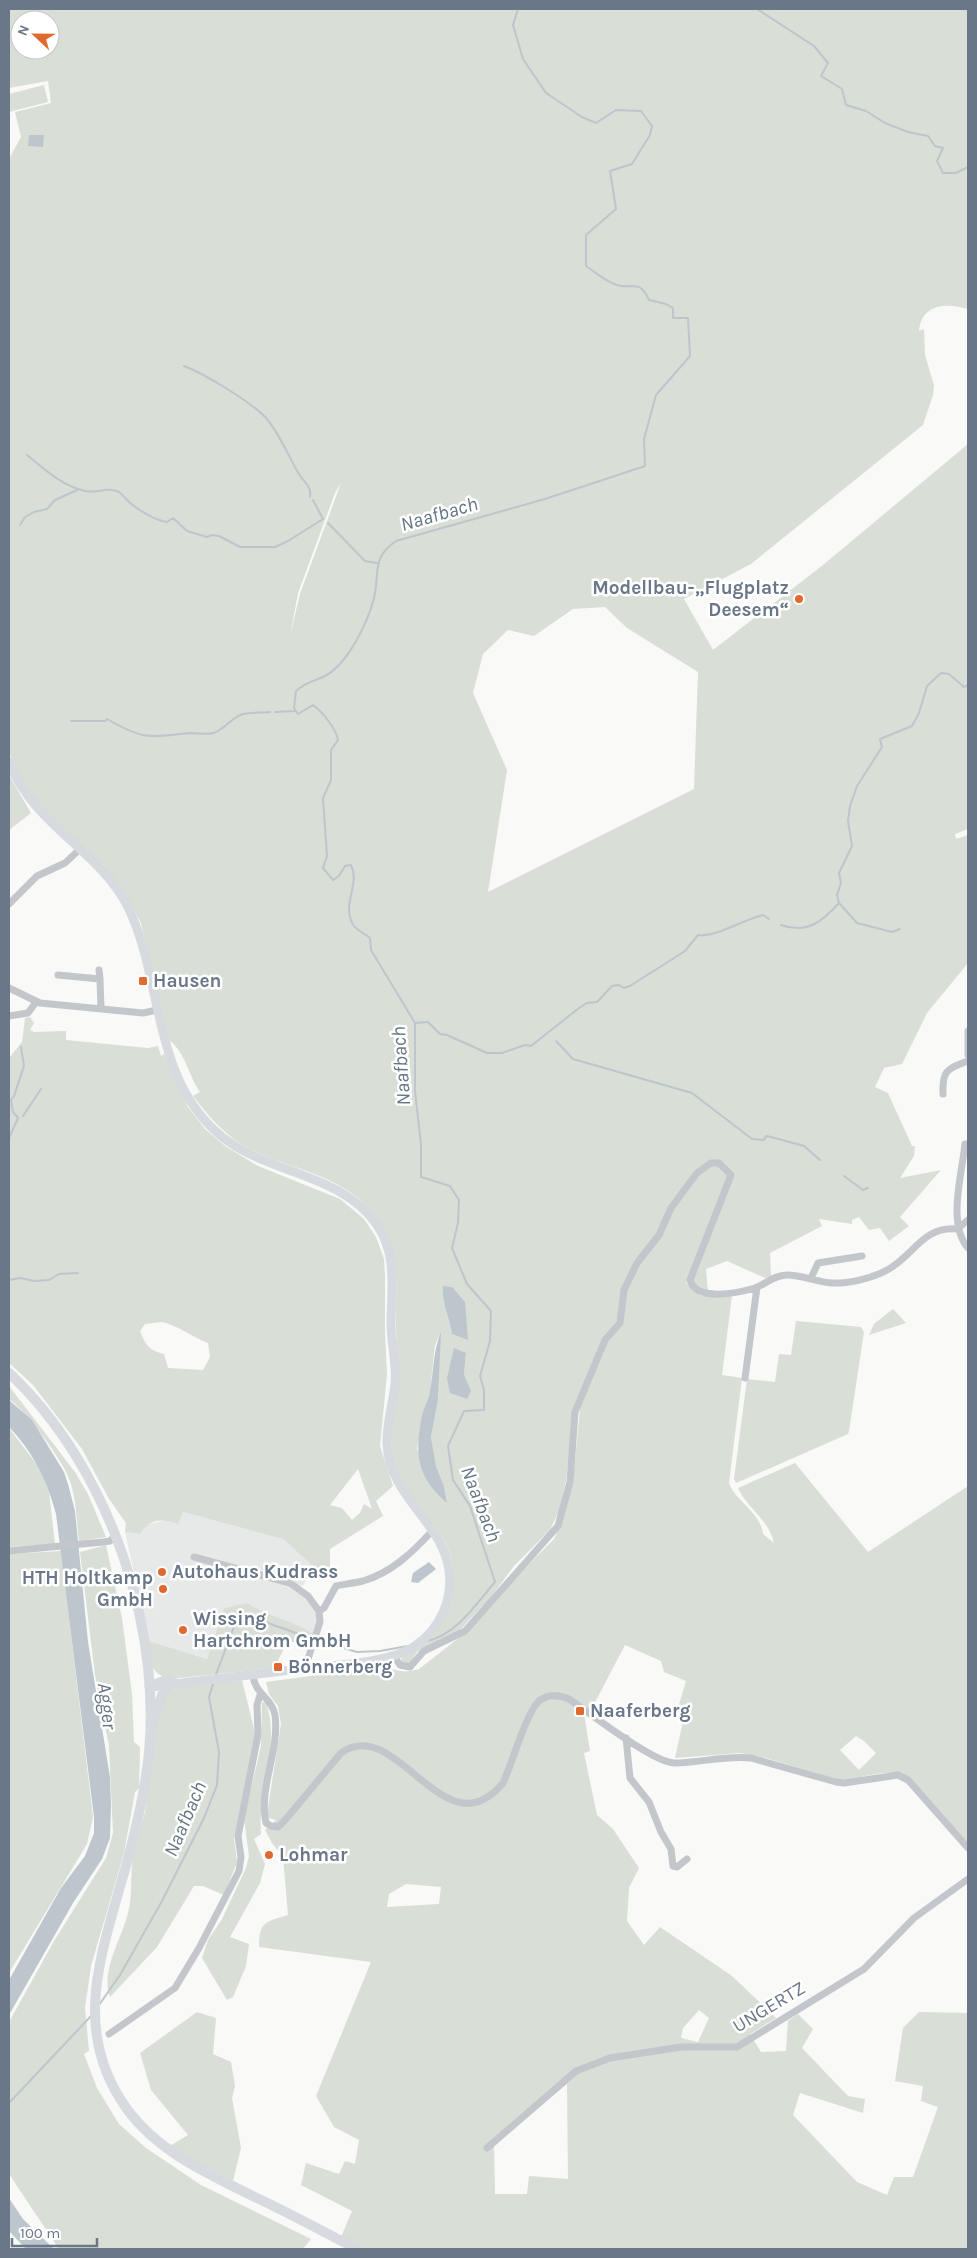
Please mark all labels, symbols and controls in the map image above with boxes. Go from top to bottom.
north arrow [10,10,60,60]
text: N [14,22,33,38]
water label: Naafbach [398,492,480,536]
place label: Modellbau-„Flugplatz Deesem“ [592,577,789,621]
marker: Modellbau-„Flugplatz Deesem“ [793,593,805,605]
place label: Hausen [153,970,221,992]
marker: Hausen [137,975,149,987]
water label: Naafbach [387,1026,415,1106]
water label: Naafbach [456,1463,506,1545]
place label: Autohaus Kudrass [172,1561,338,1583]
marker: Autohaus Kudrass [156,1566,168,1578]
place label: HTH Holtkamp GmbH [22,1567,153,1611]
marker: HTH Holtkamp GmbH [157,1583,169,1595]
place label: Wissing Hartchrom GmbH [193,1608,351,1652]
marker: Wissing Hartchrom GmbH [177,1624,189,1636]
place label: Bönnerberg [288,1656,392,1678]
marker: Bönnerberg [272,1661,284,1673]
water label: Agger [93,1681,121,1732]
place label: Naaferberg [590,1700,690,1722]
marker: Naaferberg [574,1705,586,1717]
water label: Naafbach [159,1778,211,1860]
place label: Lohmar [279,1844,348,1866]
marker: Lohmar [263,1849,275,1861]
street label: UNGERTZ [729,1977,809,2037]
scale bar [12,2216,98,2248]
text: 100 m [20,2224,60,2242]

